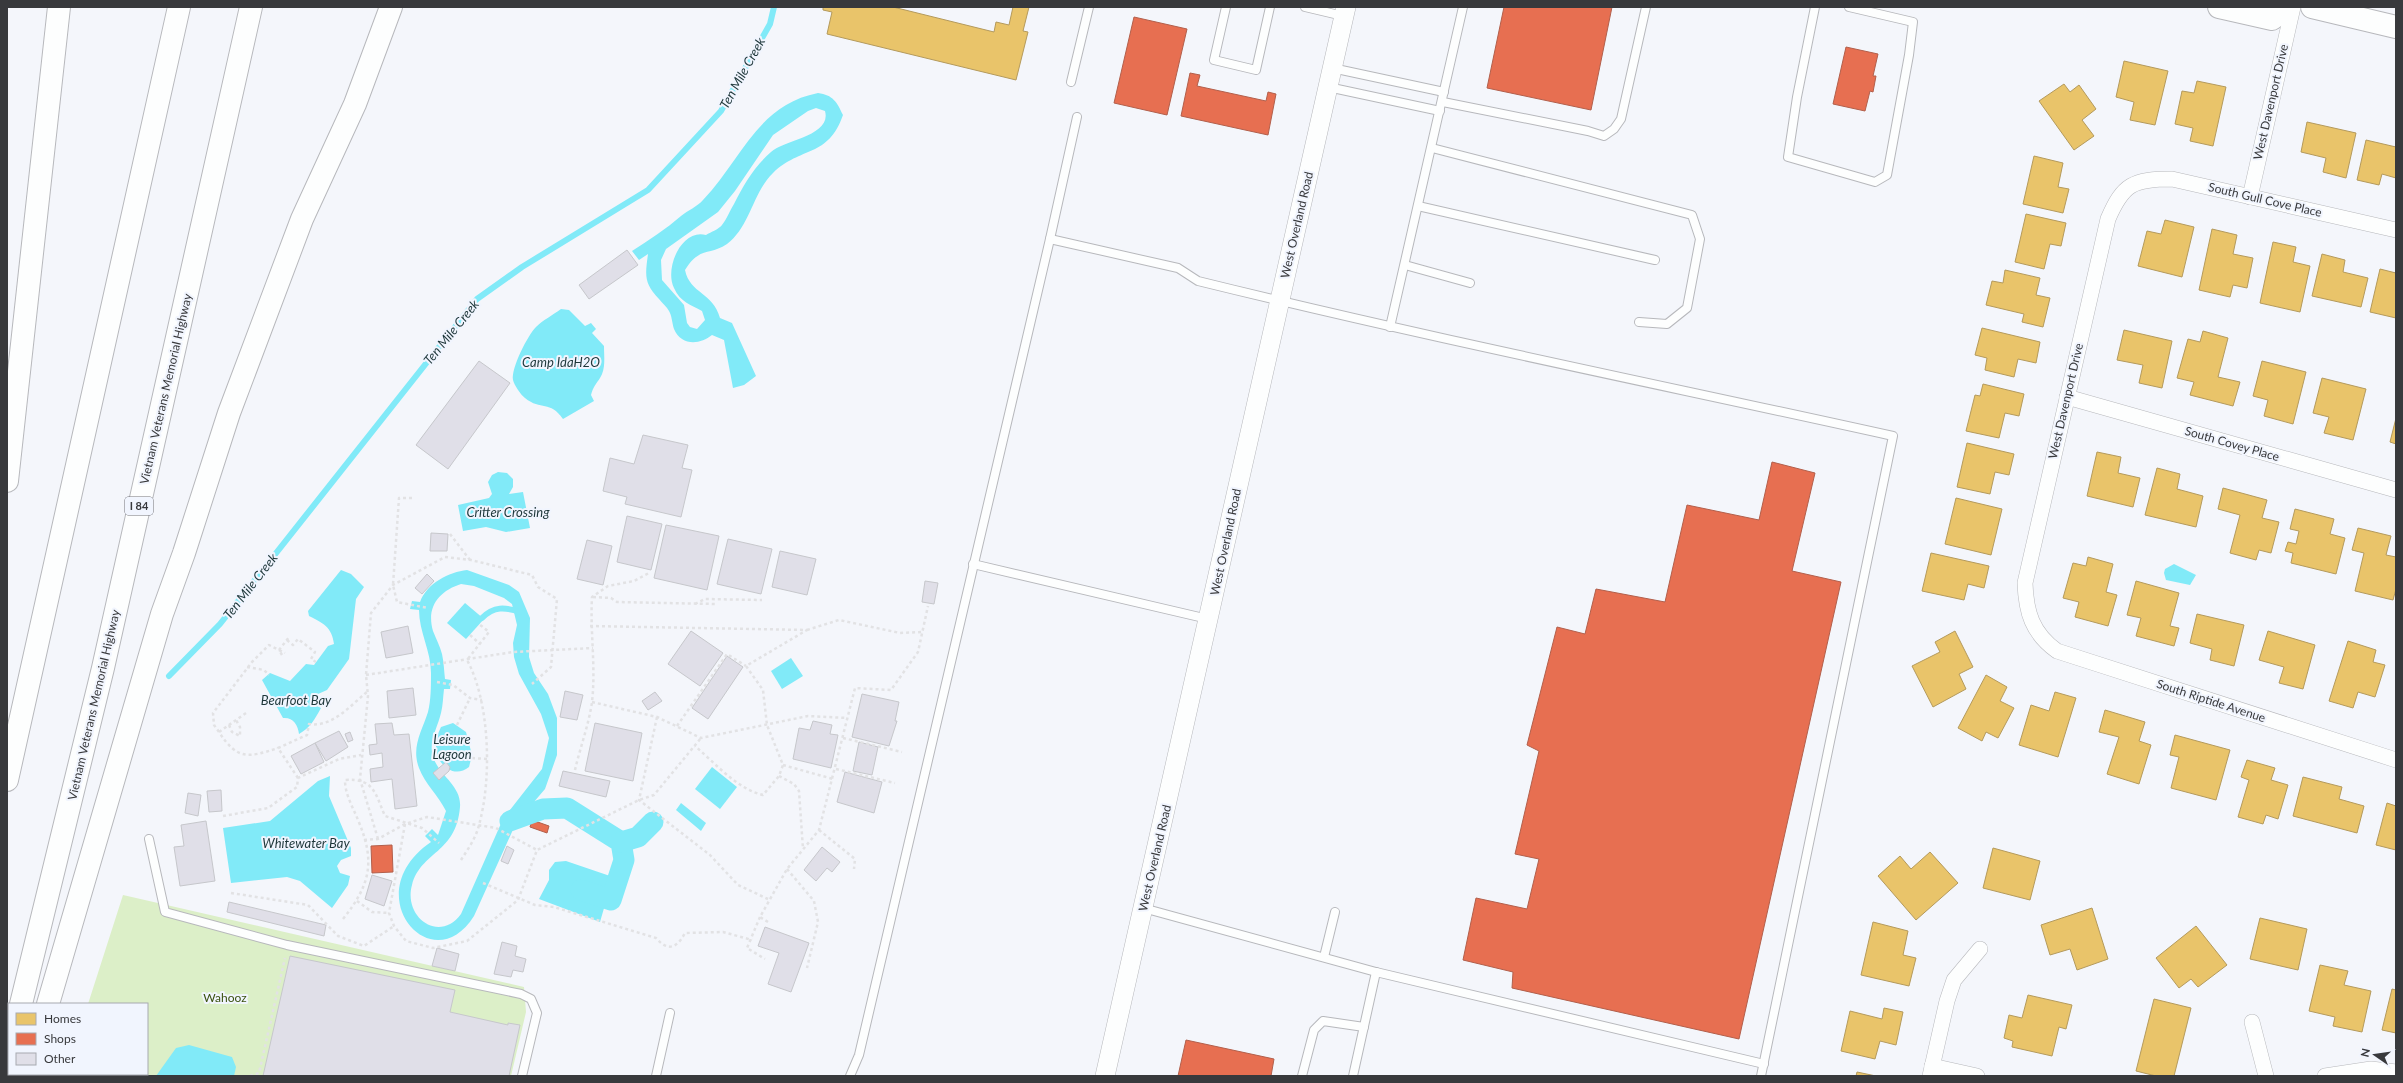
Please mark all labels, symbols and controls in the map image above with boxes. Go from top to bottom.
water label: Ten Mile Creek [716,34,769,111]
street label: West Davenport Drive [2250,43,2291,161]
street label: West Overland Road [1277,170,1316,280]
street label: South Gull Cove Place [2207,179,2323,220]
street label: Vietnam Veterans Memorial Highway [136,291,195,486]
water label: Ten Mile Creek [420,296,483,368]
street label: West Davenport Drive [2045,342,2086,460]
water label: Camp IdaH2O [522,354,600,370]
street label: South Covey Place [2183,423,2281,464]
street label: West Overland Road [1207,487,1244,597]
road number: I 84 [125,497,153,515]
water label: Critter Crossing [467,504,550,520]
water label: Ten Mile Creek [219,549,281,622]
street label: Vietnam Veterans Memorial Highway [64,607,123,802]
street label: South Riptide Avenue [2155,676,2268,725]
water label: Bearfoot Bay [261,692,332,708]
water label: Leisure Lagoon [432,731,472,762]
street label: West Overland Road [1135,803,1174,913]
water label: Whitewater Bay [262,835,350,851]
park label: Wahooz [203,990,247,1005]
legend [8,1003,148,1075]
text: Homes [44,1011,81,1026]
text: Shops [44,1031,76,1046]
north arrow [2355,1035,2395,1075]
text: N [2357,1047,2372,1058]
text: Other [44,1051,76,1066]

